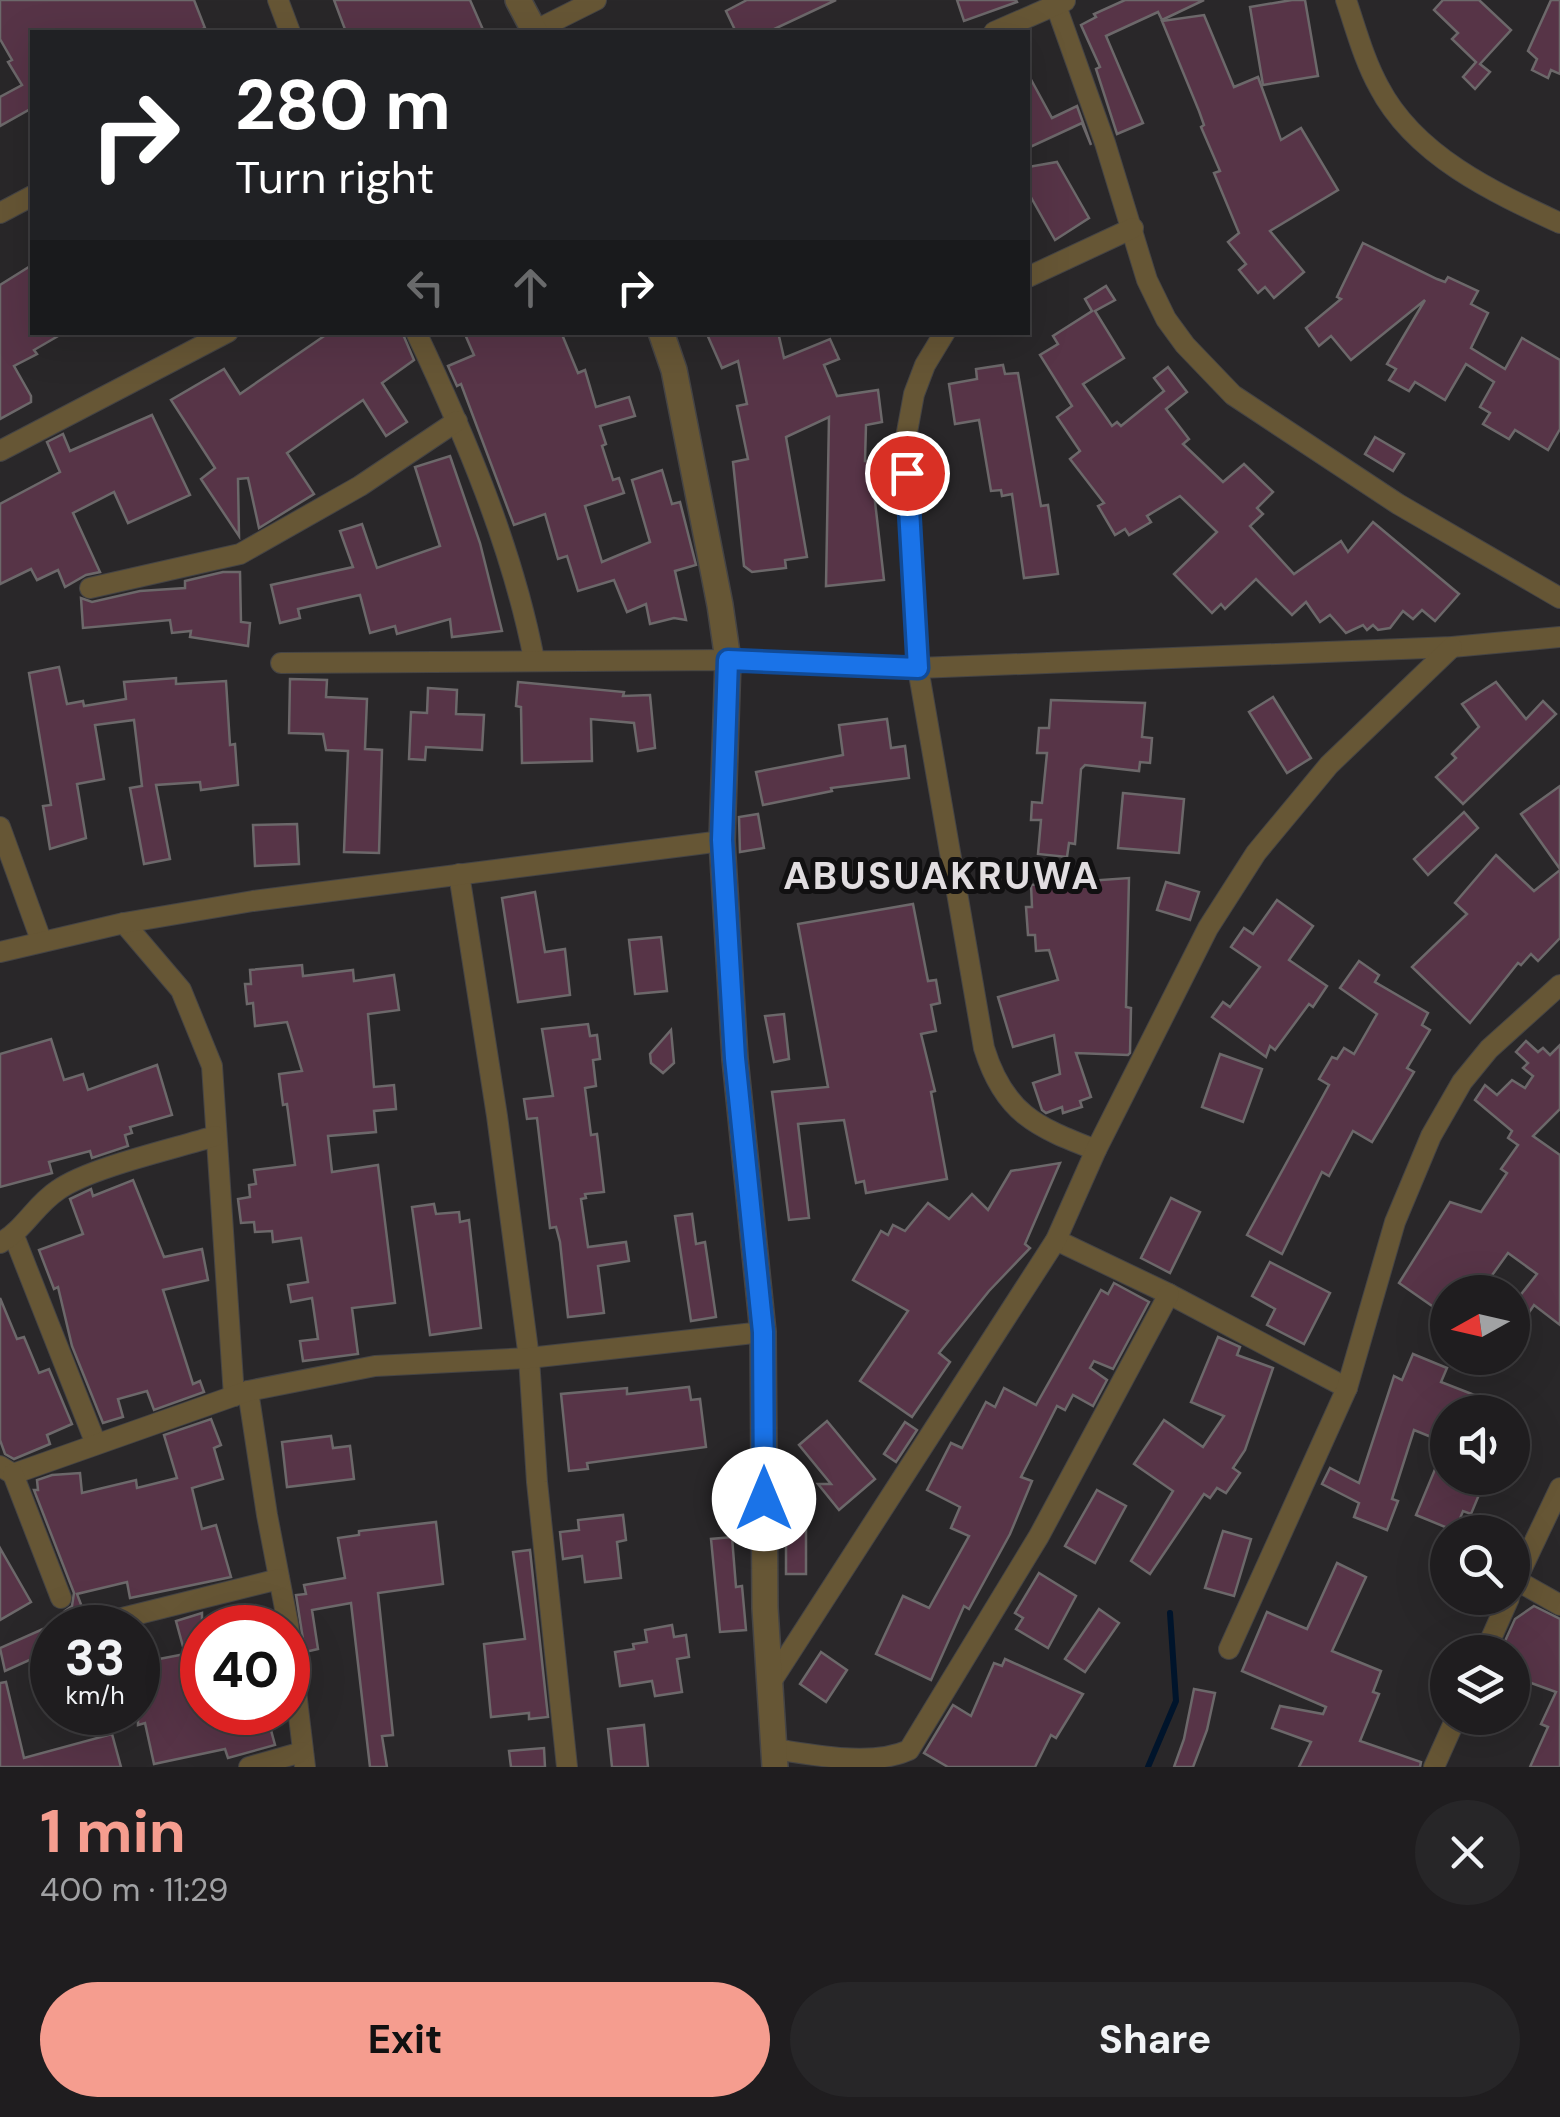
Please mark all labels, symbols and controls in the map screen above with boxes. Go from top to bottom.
text: 280 m [235,60,451,151]
icon: right [70,70,200,200]
text: Turn right [235,148,434,207]
icon: left [398,260,453,315]
icon: ahead [503,260,558,315]
icon: right [608,260,663,315]
pin [865,431,950,516]
icon: arrive [880,446,935,501]
district label: ABUSUAKRUWA [783,851,1101,901]
north arrow [1430,1275,1530,1375]
map controls [1430,1275,1530,1735]
button: sound [1430,1395,1530,1495]
position arrow [712,1447,816,1551]
button: search [1430,1515,1530,1615]
speed limit sign: 40 [180,1605,310,1735]
text: 33 [65,1625,125,1691]
button: layers [1430,1635,1530,1735]
text: km/h [65,1679,125,1712]
text: 1 min [40,1792,186,1871]
button: close [1415,1800,1520,1905]
text: 400 m · 11:29 [40,1869,228,1911]
button: Exit [40,1982,770,2097]
button: Share [790,1982,1520,2097]

